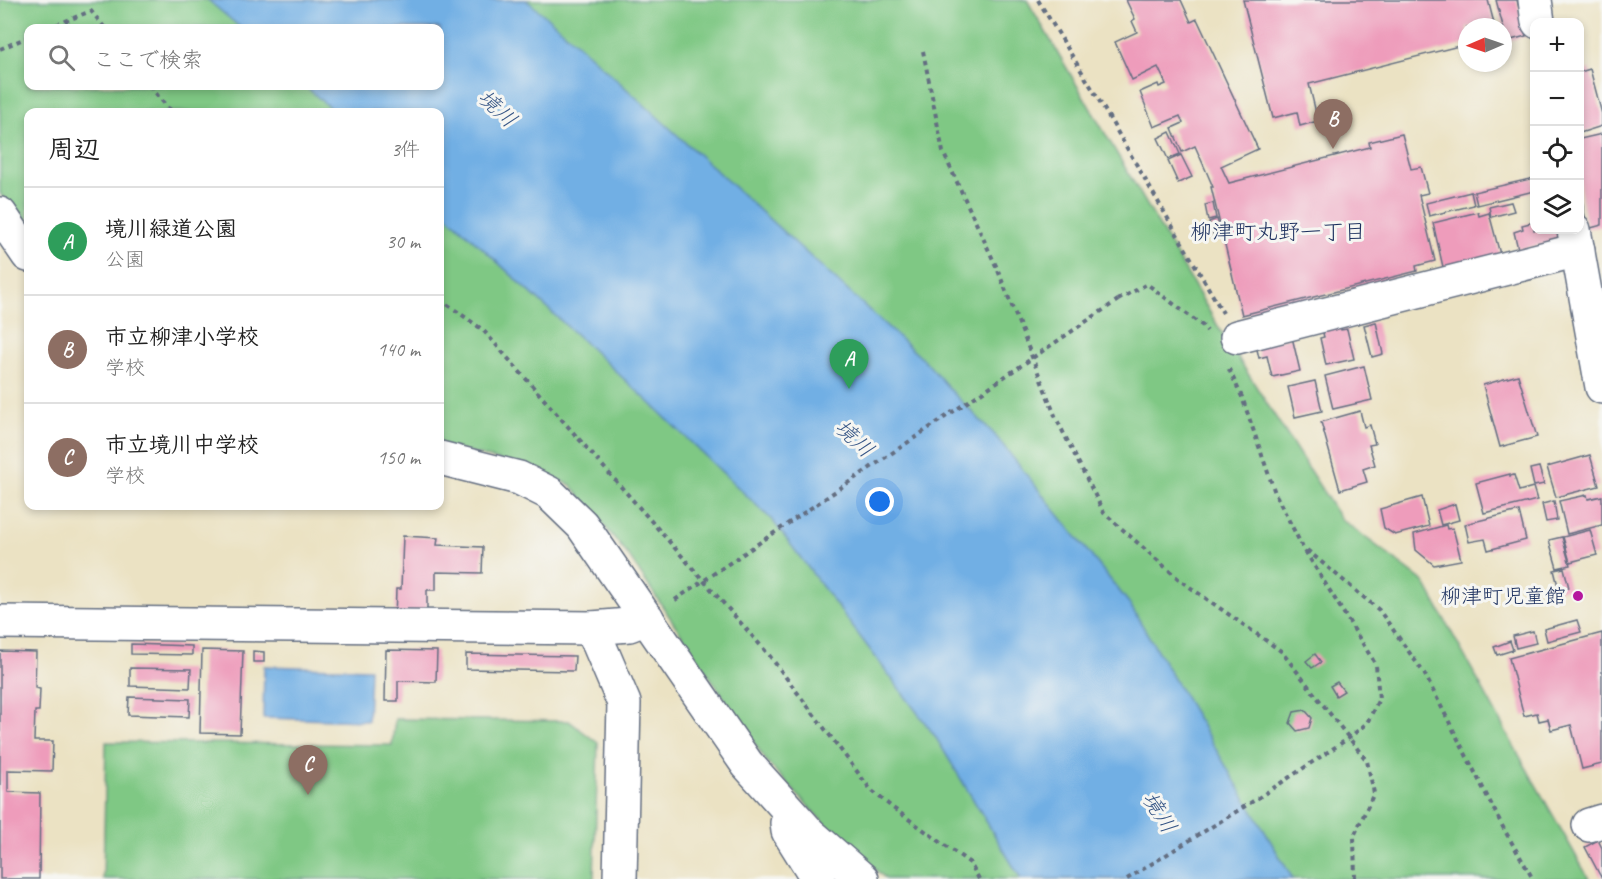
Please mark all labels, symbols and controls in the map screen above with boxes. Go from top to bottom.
north arrow [1458,18,1512,72]
map controls [1530,18,1584,234]
button: + [1530,18,1584,72]
search box [24,24,444,90]
icon: search [45,41,78,74]
text: ここで検索 [93,46,203,74]
button: − [1530,72,1584,126]
water label: 境川 [472,83,523,134]
pin: B [1314,100,1352,149]
button: locate [1530,126,1584,180]
text: 周辺 [48,133,100,166]
text: 3件 [391,137,420,162]
button: layers [1530,180,1584,234]
text: 境川緑道公園 [105,215,237,243]
district label: 柳津町丸野一丁目 [1190,218,1366,246]
text: A [62,229,73,254]
text: 30 m [386,229,420,254]
text: 公園 [105,247,145,272]
text: 市立柳津小学校 [105,323,259,351]
text: B [62,337,73,362]
text: 140 m [377,337,420,362]
pin: A [830,340,868,389]
text: 学校 [105,355,145,380]
water label: 境川 [829,413,880,464]
text: 市立境川中学校 [105,431,259,459]
text: C [63,445,72,470]
text: 150 m [377,445,420,470]
text: 学校 [105,463,145,488]
your location [865,487,894,516]
place label: 柳津町児童館 [1440,583,1566,609]
marker: 柳津町児童館 [1571,589,1585,603]
pin: C [288,746,328,795]
water label: 境川 [1136,786,1183,839]

